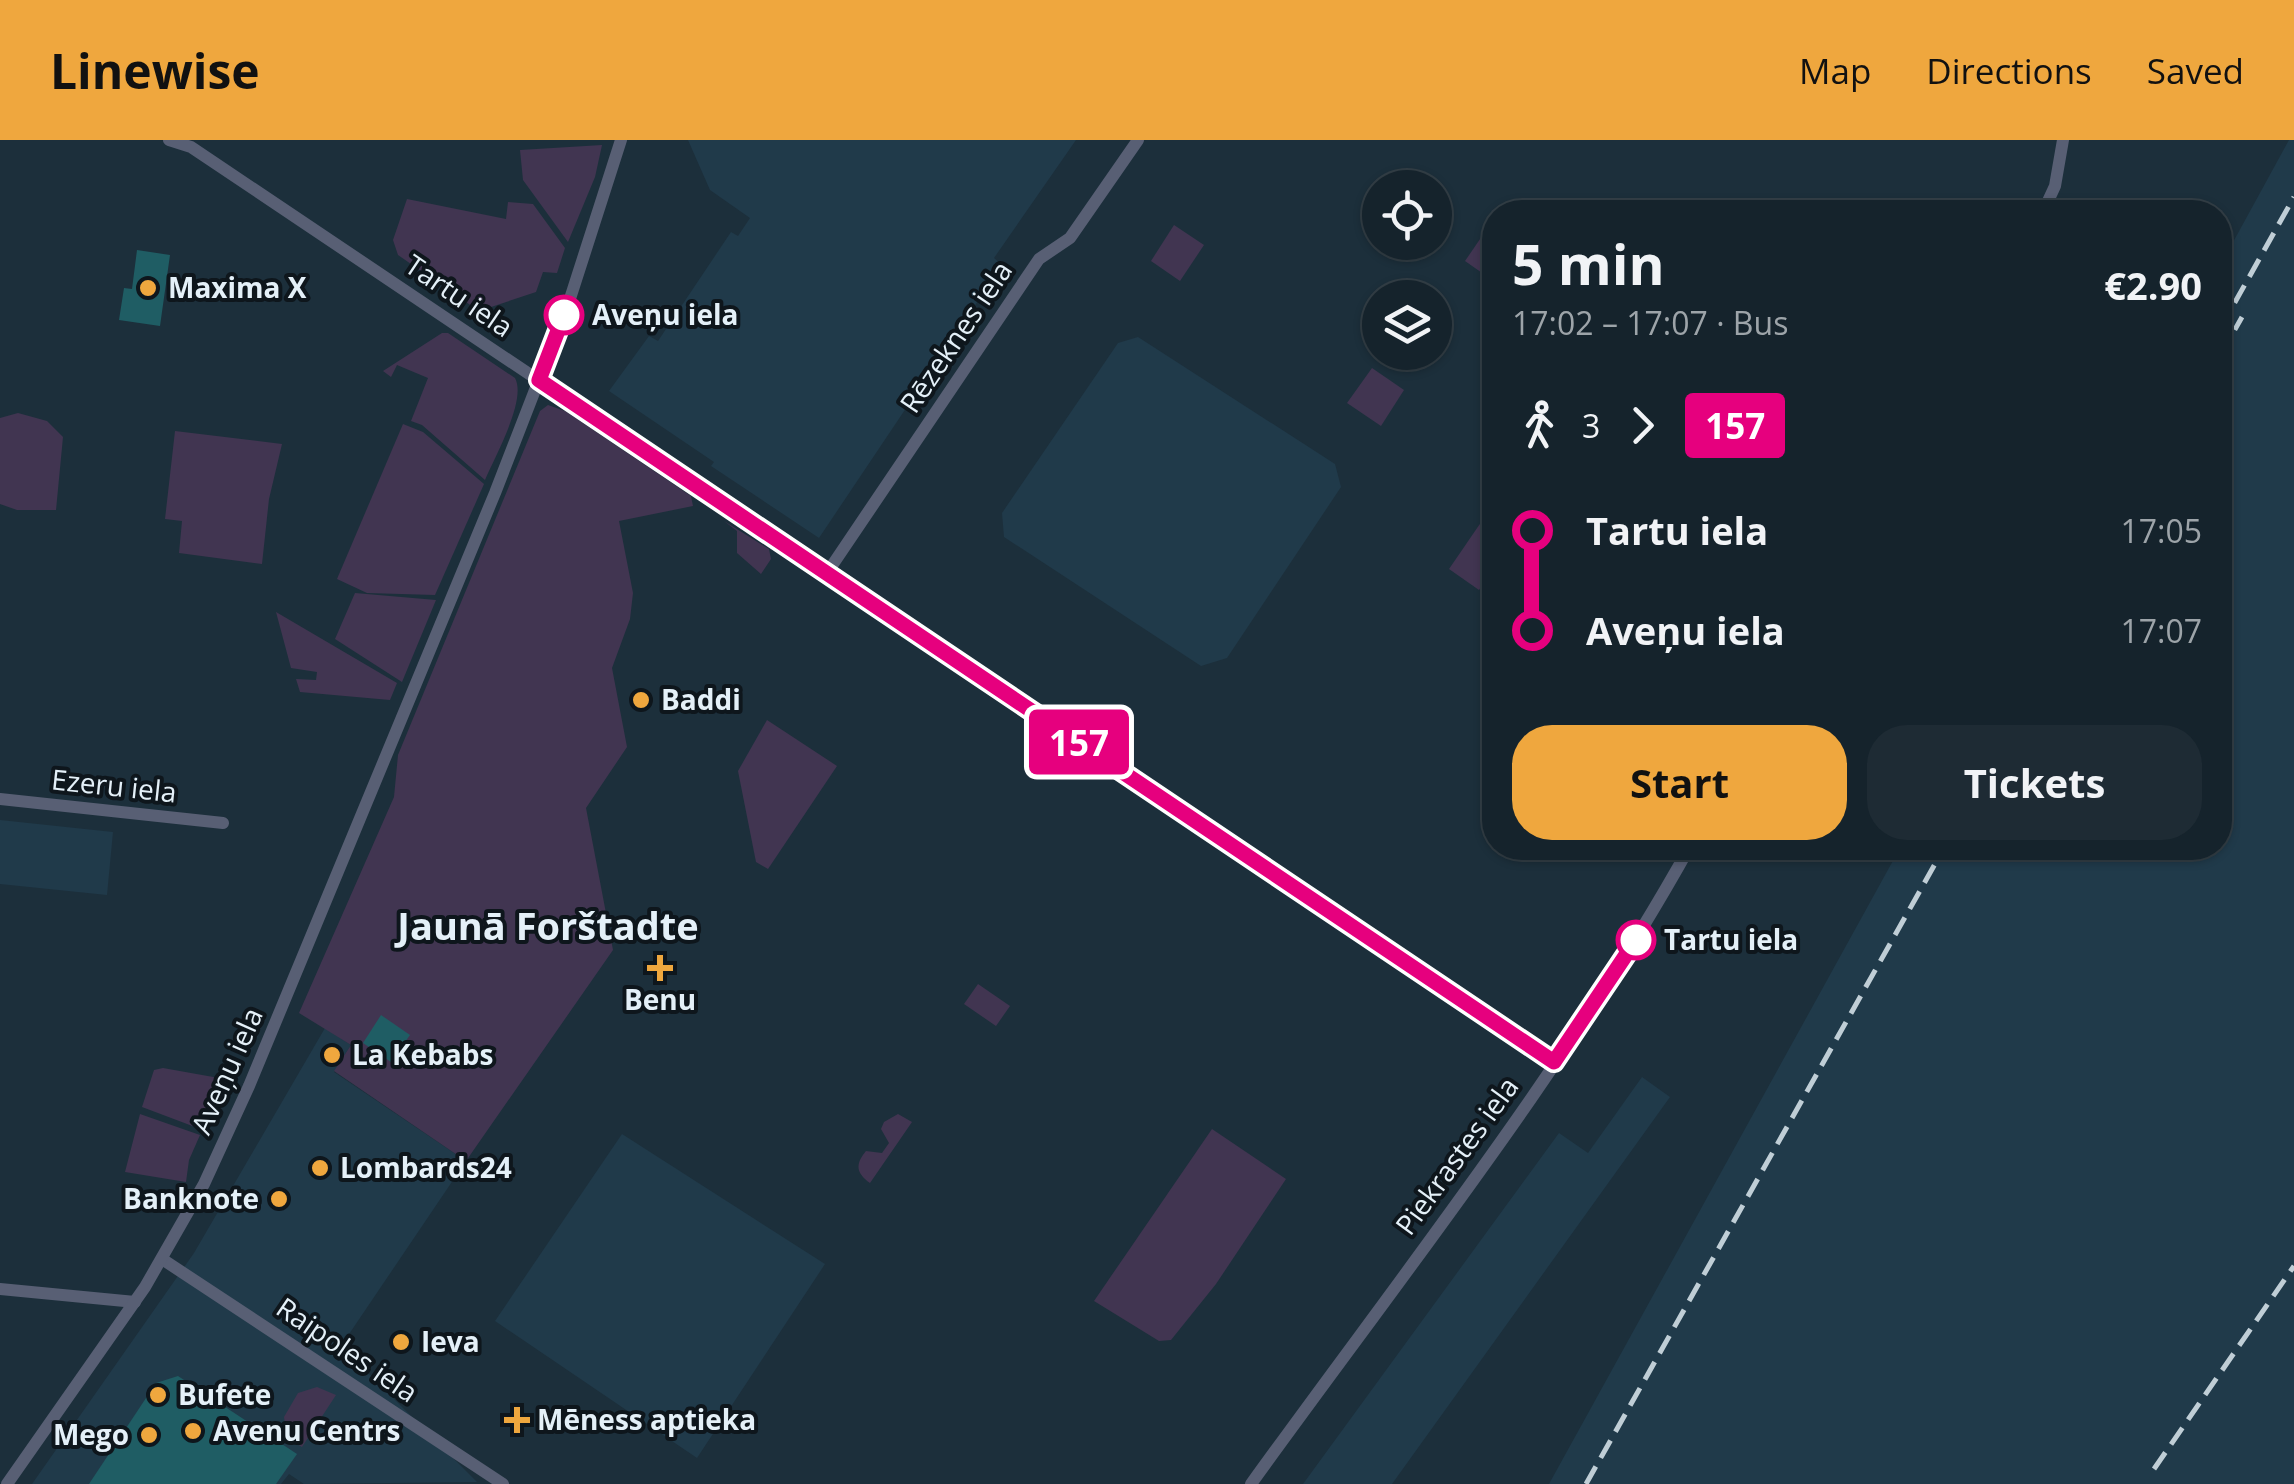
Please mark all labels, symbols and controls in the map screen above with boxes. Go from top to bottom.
text: Linewise [50,38,260,103]
text: Map [1799,47,1871,94]
text: Directions [1926,47,2092,94]
text: Saved [2147,47,2244,94]
map controls [1362,170,1452,370]
button: locate [1362,170,1452,260]
text: 5 min [1512,226,1665,301]
street label: Tartu iela [398,245,521,345]
street label: Rēzeknes iela [890,253,1020,420]
text: €2.90 [2104,259,2202,311]
place label: Maxima X [168,268,307,306]
marker: Maxima X [137,277,159,299]
button: layers [1362,280,1452,370]
place label: Aveņu iela [592,295,738,333]
marker: Aveņu iela [545,296,583,334]
text: 17:02 – 17:07 · Bus [1512,301,1788,344]
icon: walk [1512,398,1567,453]
icon: forward [1615,398,1670,453]
text: 157 [1705,402,1765,449]
text: 3 [1582,404,1600,447]
text: Tartu iela [1586,504,1768,556]
text: 17:05 [2120,509,2202,552]
text: Aveņu iela [1586,604,1785,656]
text: 17:07 [2120,609,2202,652]
place label: Baddi [661,680,741,718]
marker: Baddi [630,689,652,711]
line badge: 157 [1022,710,1136,774]
text: 157 [1049,719,1109,766]
button: Start [1512,725,1847,840]
button: Tickets [1867,725,2202,840]
street label: Ezeru iela [50,760,179,810]
district label: Jaunā Forštadte [394,899,699,951]
place label: Tartu iela [1664,920,1798,958]
marker: Tartu iela [1617,921,1655,959]
marker: Benu [649,957,671,979]
place label: Benu [624,980,696,1018]
street label: Aveņu iela [181,1001,271,1140]
place label: La Kebabs [352,1035,493,1073]
marker: La Kebabs [321,1044,343,1066]
street label: Piekrastes iela [1386,1069,1526,1242]
place label: Lombards24 [340,1148,512,1186]
marker: Lombards24 [309,1157,331,1179]
place label: Banknote [123,1179,259,1217]
marker: Banknote [268,1188,290,1210]
street label: Raipoles iela [269,1288,426,1410]
place label: Ieva [421,1322,480,1360]
marker: Ieva [390,1331,412,1353]
place label: Bufete [178,1375,271,1413]
marker: Bufete [147,1384,169,1406]
place label: Mēness aptieka [537,1400,756,1438]
marker: Mēness aptieka [506,1409,528,1431]
place label: Avenu Centrs [213,1411,400,1449]
place label: Mego [53,1415,129,1453]
marker: Avenu Centrs [182,1420,204,1442]
marker: Mego [138,1424,160,1446]

